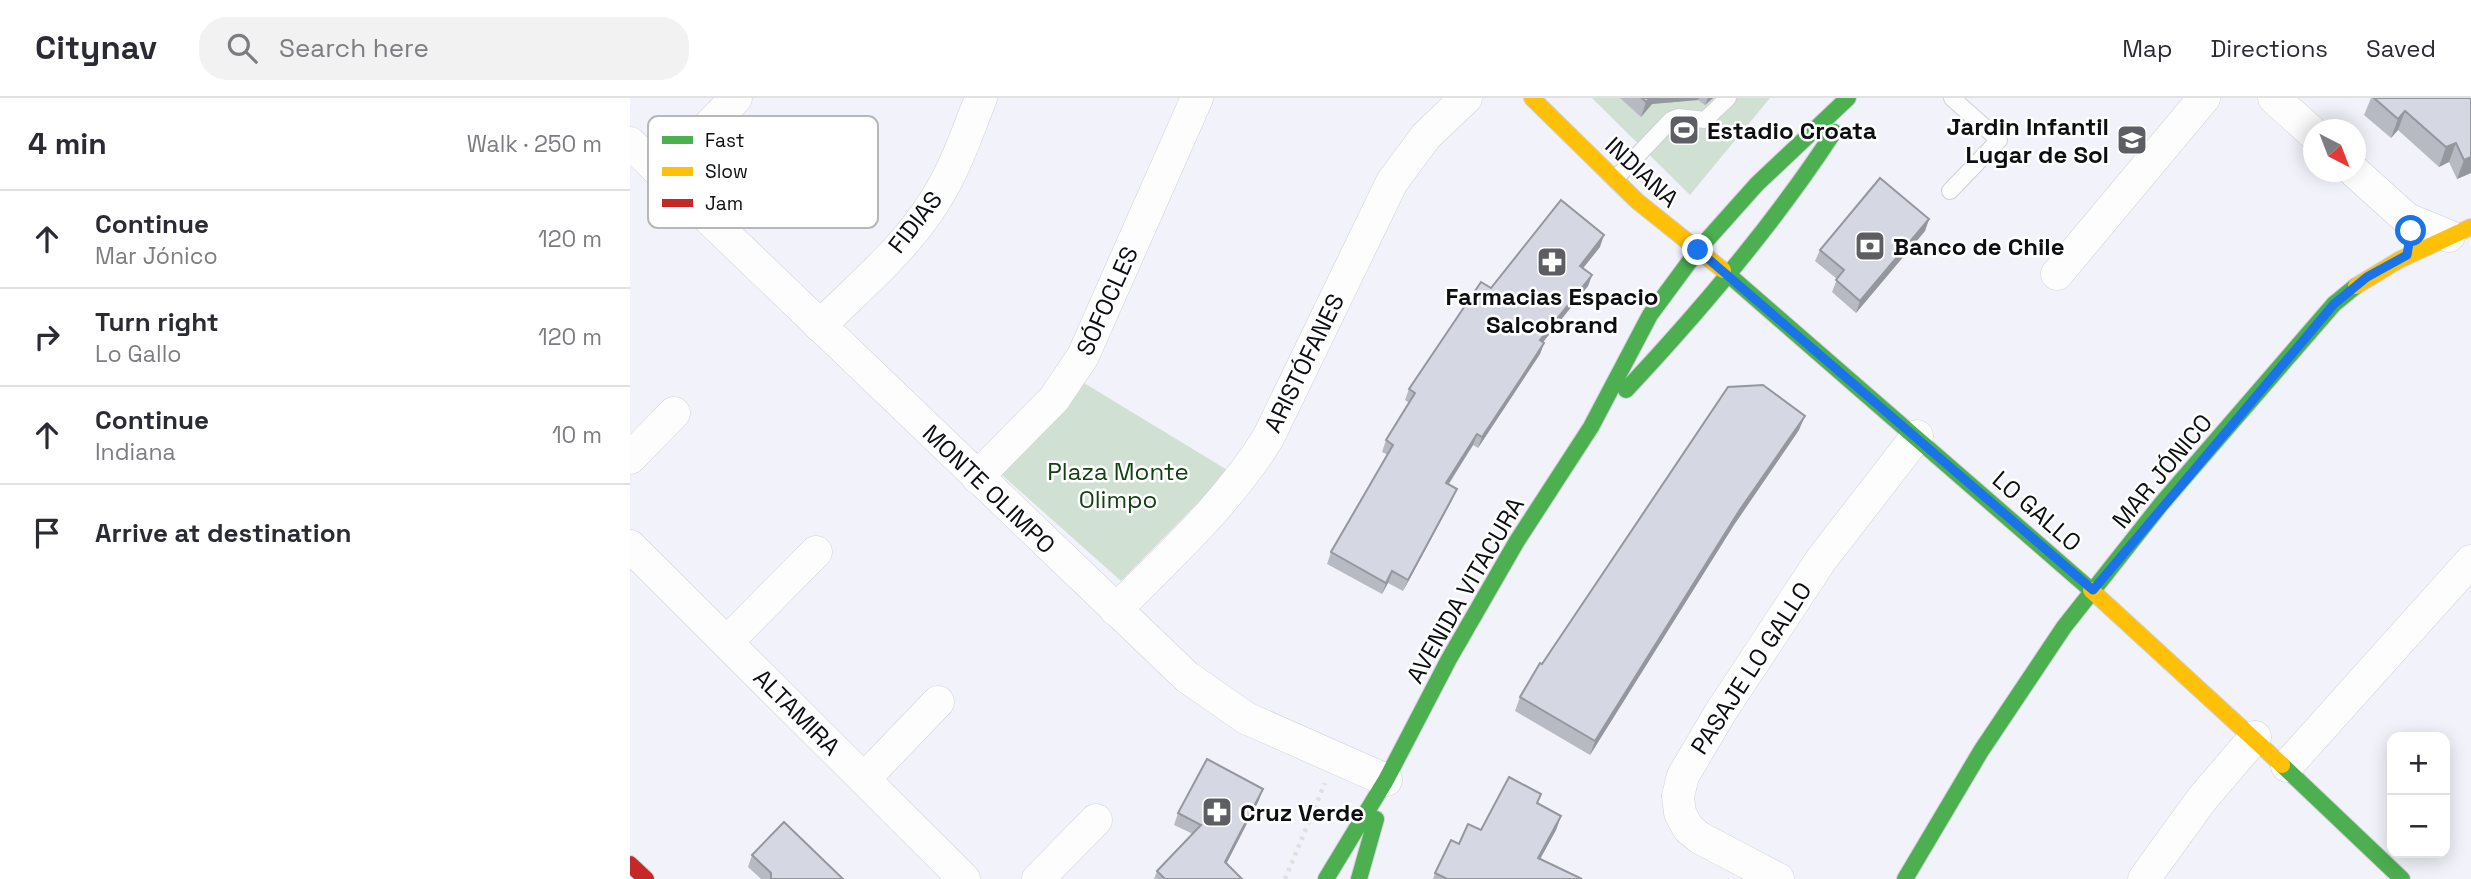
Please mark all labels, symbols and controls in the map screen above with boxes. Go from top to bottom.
search box [199,17,689,80]
text: Citynav [35,27,157,69]
icon: search [223,29,261,67]
text: Search here [279,31,429,65]
text: Map [2122,33,2172,64]
text: Directions [2210,33,2328,64]
text: Saved [2366,33,2436,64]
place label: Jardin Infantil Lugar de Sol [1947,111,2109,170]
sports icon: Estadio Croata [1667,113,1701,147]
place label: Estadio Croata [1707,115,1877,146]
legend [648,116,878,228]
north arrow [2303,119,2366,182]
school or university icon: Jardin Infantil Lugar de Sol [2115,123,2149,157]
text: 4 min [28,124,107,163]
text: Fast [705,128,745,153]
text: Walk · 250 m [467,129,602,159]
street label: INDIANA [1599,130,1685,214]
text: Slow [705,159,748,184]
street label: FIDIAS [881,185,949,259]
text: Jam [705,191,743,216]
text: Continue [95,207,209,241]
route start [2395,215,2426,246]
icon: ahead [28,220,66,258]
text: 120 m [538,224,602,254]
bank icon: Banco de Chile [1853,229,1887,263]
place label: Banco de Chile [1893,231,2065,262]
route end [1682,234,1713,265]
text: Mar Jónico [95,241,218,271]
street label: SÓFOCLES [1069,242,1145,360]
pharmacy icon: Farmacias Espacio Salcobrand [1535,245,1569,279]
place label: Farmacias Espacio Salcobrand [1446,281,1658,340]
street label: ARISTÓFANES [1257,288,1351,438]
text: Turn right [95,305,219,339]
icon: right [28,318,66,356]
text: 120 m [538,322,602,352]
text: Lo Gallo [95,339,182,369]
text: Continue [95,403,209,437]
street label: MAR JÓNICO [2105,407,2219,535]
icon: ahead [28,416,66,454]
street label: MONTE OLIMPO [916,418,1062,560]
text: 10 m [552,420,602,450]
text: Indiana [95,437,176,467]
park label: Plaza Monte Olimpo [1047,456,1189,515]
street label: LO GALLO [1986,464,2088,558]
street label: AVENIDA VITACURA [1399,491,1531,689]
icon: arrive [28,514,66,552]
text: Arrive at destination [95,516,352,550]
street label: PASAJE LO GALLO [1684,576,1818,760]
street label: ALTAMIRA [747,662,847,762]
map controls [2387,732,2450,858]
button: + [2387,732,2450,795]
pharmacy icon: Cruz Verde [1200,795,1234,829]
button: − [2387,795,2450,858]
place label: Cruz Verde [1240,797,1364,828]

